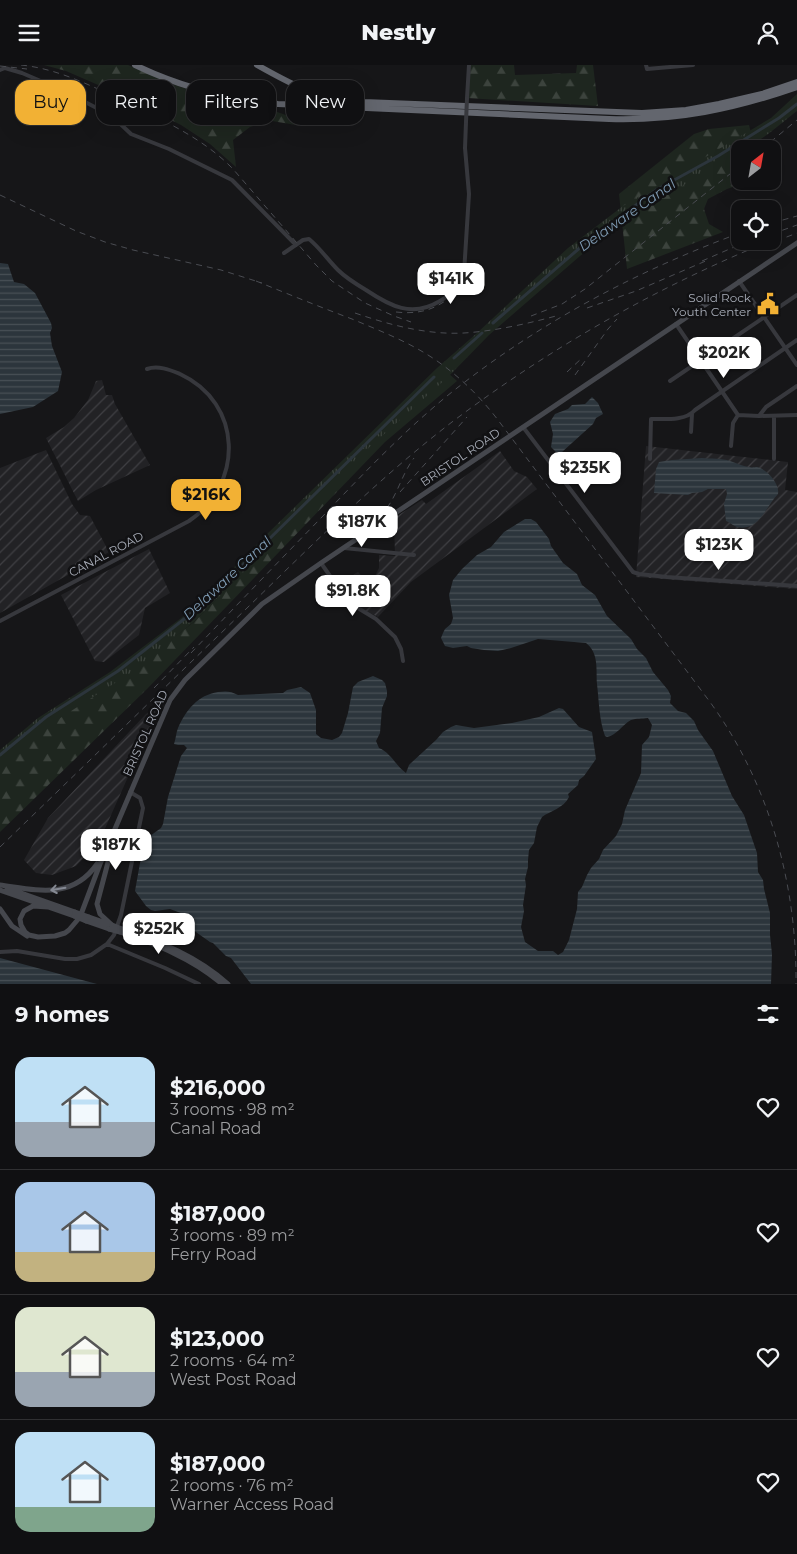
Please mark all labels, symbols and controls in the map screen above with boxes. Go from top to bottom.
icon: menu [15,19,43,47]
text: Nestly [361,19,436,46]
icon: person [754,19,782,47]
chip: Buy [15,80,86,125]
chip: Rent [96,80,176,125]
chip: Filters [186,80,276,125]
chip: New [286,80,364,125]
north arrow [731,140,781,190]
map controls [731,140,781,250]
water label: Delaware Canal [575,175,679,255]
button: locate [731,200,781,250]
pin: $141K [416,263,486,305]
text: $141K [428,269,474,288]
place label: Solid Rock Youth Center [672,290,752,319]
public building icon: Solid Rock Youth Center [755,291,781,317]
pin: $202K [689,337,759,379]
text: $202K [698,343,750,362]
street label: BRISTOL ROAD [417,425,503,489]
pin: $235K [550,451,620,494]
text: $235K [560,458,610,477]
pin: $216K [171,479,241,521]
text: $216K [182,485,230,504]
pin: $187K [327,505,397,548]
text: $187K [338,512,386,531]
street label: CANAL ROAD [66,528,146,580]
pin: $123K [684,529,754,571]
water label: Delaware Canal [179,532,275,624]
text: $123K [695,535,743,554]
pin: $91.8K [312,575,394,617]
text: $91.8K [326,581,380,600]
street label: BRISTOL ROAD [119,687,171,778]
pin: $187K [81,829,151,871]
text: $187K [92,835,140,854]
one-way arrow [50,884,66,894]
pin: $252K [124,913,194,955]
text: $252K [134,919,184,938]
icon: filters [754,1000,782,1028]
text: 9 homes [15,1002,109,1027]
text: $216,000 [170,1075,266,1100]
icon: home [55,1077,115,1137]
icon: heart [754,1093,782,1121]
text: 3 rooms · 98 m² [170,1100,295,1119]
text: Canal Road [170,1119,261,1138]
text: $187,000 [170,1201,265,1226]
icon: home [55,1202,115,1262]
icon: heart [754,1218,782,1246]
text: 3 rooms · 89 m² [170,1226,295,1245]
text: Ferry Road [170,1245,257,1264]
text: $123,000 [170,1326,264,1351]
icon: home [55,1327,115,1387]
icon: heart [754,1343,782,1371]
text: 2 rooms · 64 m² [170,1351,295,1370]
text: West Post Road [170,1370,297,1389]
text: $187,000 [170,1451,265,1476]
icon: home [55,1452,115,1512]
icon: heart [754,1468,782,1496]
text: 2 rooms · 76 m² [170,1476,294,1495]
text: Warner Access Road [170,1495,334,1514]

